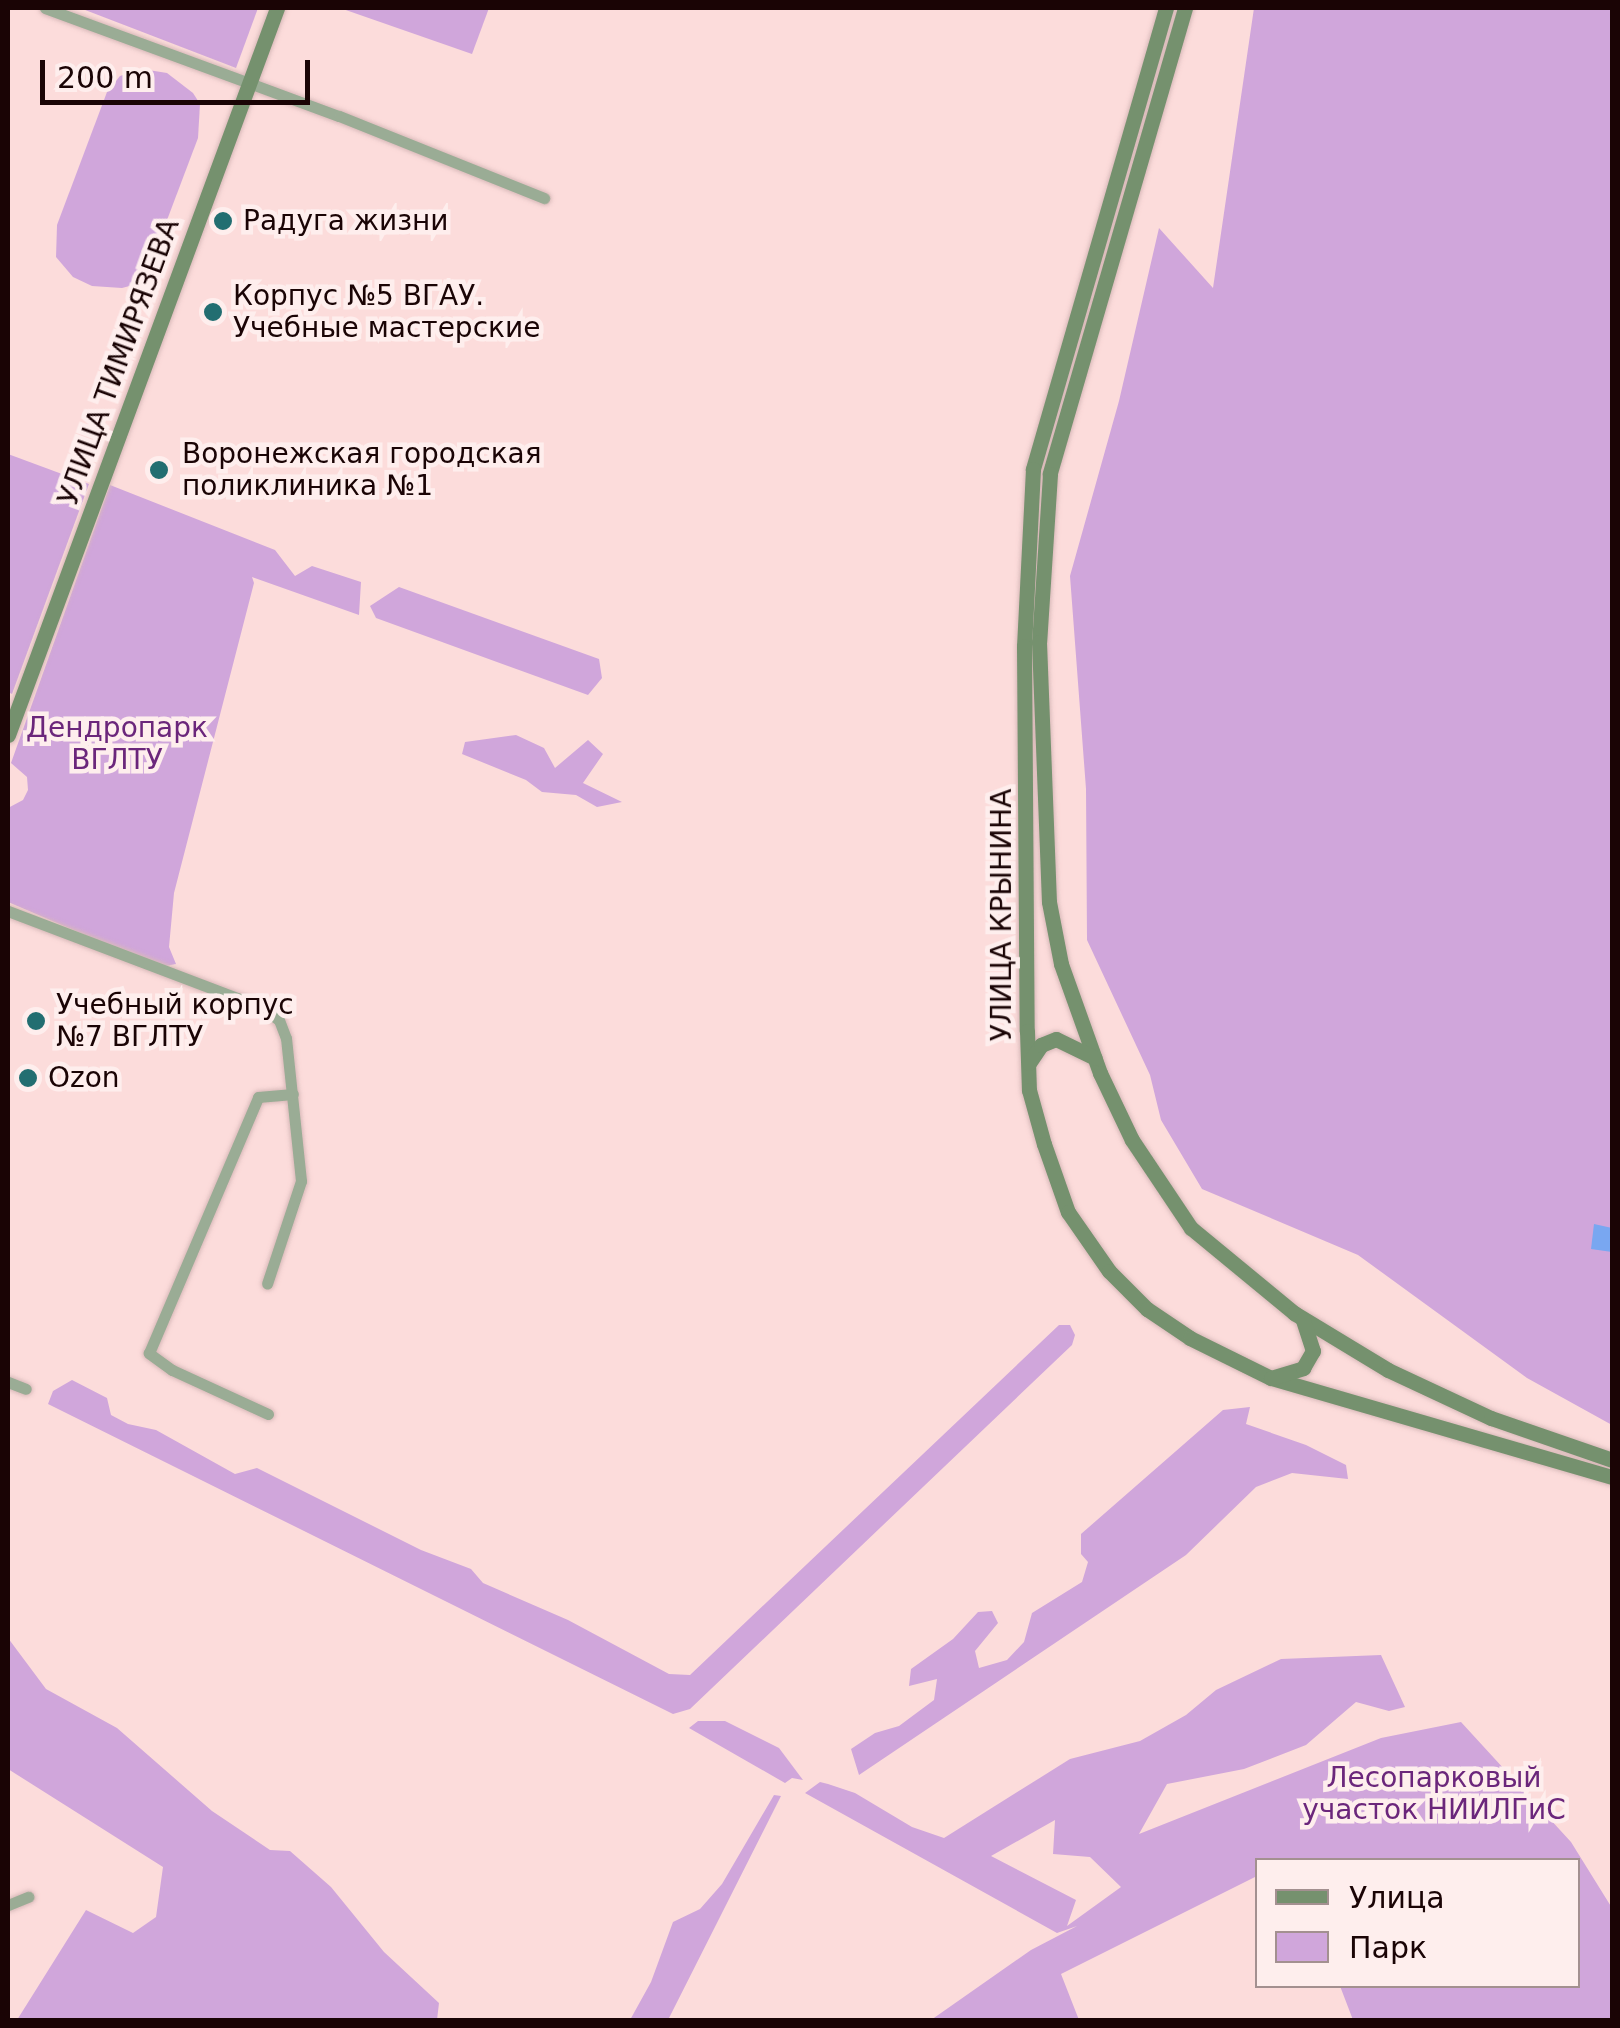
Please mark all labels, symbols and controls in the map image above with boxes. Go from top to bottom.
scale bar [45,40,315,102]
text: 200 m [57,60,153,95]
place label: Радуга жизни [243,204,449,238]
marker: Радуга жизни [212,210,234,232]
street label: УЛИЦА ТИМИРЯЗЕВА [52,214,186,510]
place label: Корпус №5 ВГАУ. Учебные мастерские [233,279,540,345]
marker: Корпус №5 ВГАУ. Учебные мастерские [202,301,224,323]
place label: Воронежская городская поликлиника №1 [182,437,542,503]
marker: Воронежская городская поликлиника №1 [146,457,172,483]
park label: Дендропарк ВГЛТУ [26,711,208,777]
street label: УЛИЦА КРЫНИНА [985,789,1019,1041]
place label: Учебный корпус №7 ВГЛТУ [56,988,294,1054]
marker: Учебный корпус №7 ВГЛТУ [25,1010,47,1032]
place label: Ozon [48,1061,120,1095]
marker: Ozon [17,1067,39,1089]
park label: Лесопарковый участок НИИЛГиС [1302,1761,1566,1827]
legend [1255,1858,1580,1988]
text: Улица [1349,1880,1445,1915]
text: Парк [1349,1930,1427,1965]

